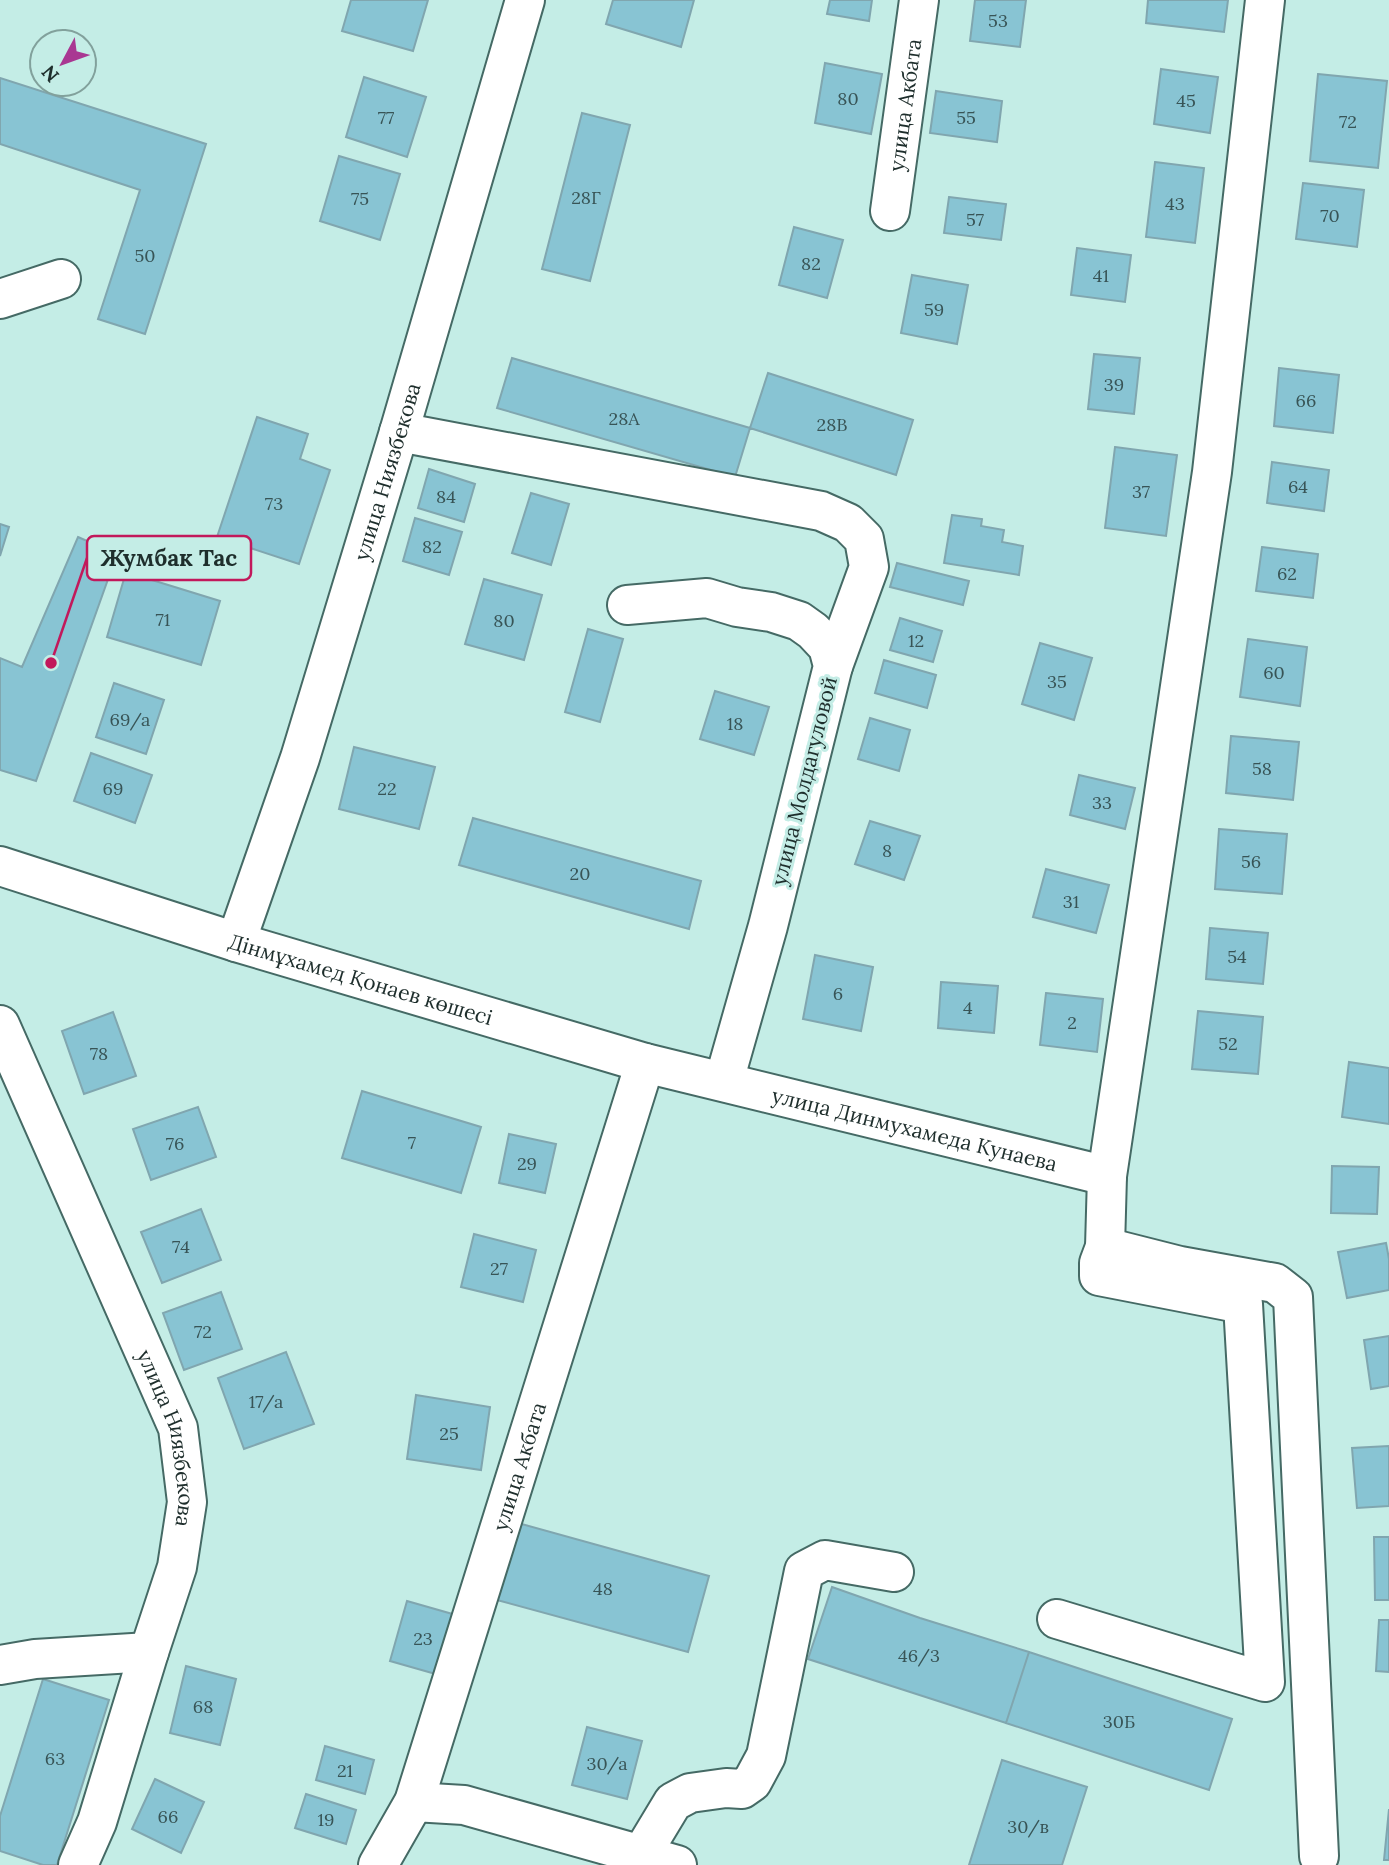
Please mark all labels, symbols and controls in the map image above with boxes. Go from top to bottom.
house number: 53 [988,9,1008,32]
north arrow [28,28,98,98]
street label: улица Акбата [882,37,927,173]
text: N [36,61,64,88]
house number: 80 [837,87,859,110]
house number: 45 [1176,89,1196,112]
house number: 77 [378,106,394,129]
house number: 55 [956,106,976,129]
house number: 72 [1339,110,1357,133]
house number: 28Г [571,186,601,209]
house number: 75 [351,187,369,210]
house number: 43 [1165,192,1185,215]
house number: 70 [1320,204,1340,227]
house number: 57 [966,208,984,231]
house number: 50 [135,244,156,267]
house number: 82 [801,252,821,275]
house number: 41 [1093,264,1109,287]
house number: 59 [924,298,944,321]
house number: 39 [1104,373,1124,396]
street label: улица Ниязбекова [347,379,426,564]
house number: 66 [1296,389,1316,412]
house number: 28А [608,407,640,430]
house number: 28В [817,413,847,436]
house number: 64 [1288,475,1308,498]
house number: 37 [1132,480,1150,503]
house number: 84 [436,485,456,508]
house number: 73 [265,492,283,515]
house number: 82 [422,535,442,558]
callout: Жумбак Тас [87,536,251,580]
text: Жумбак Тас [101,543,237,572]
house number: 62 [1277,562,1297,585]
house number: 71 [156,608,170,631]
house number: 80 [493,609,515,632]
house number: 12 [908,629,924,652]
house number: 60 [1263,661,1285,684]
house number: 35 [1047,670,1067,693]
street label: улица Молдагуловой [765,674,843,888]
house number: 69/а [110,708,150,731]
house number: 18 [727,712,743,735]
house number: 58 [1252,757,1272,780]
house number: 69 [103,777,123,800]
house number: 22 [377,777,397,800]
house number: 33 [1092,791,1112,814]
house number: 8 [882,839,892,862]
house number: 56 [1241,850,1261,873]
house number: 20 [570,862,590,885]
house number: 31 [1063,890,1079,913]
street label: Дінмұхамед Қонаев көшесі [225,927,496,1031]
house number: 54 [1227,945,1247,968]
house number: 6 [833,982,843,1005]
house number: 4 [963,996,973,1019]
house number: 2 [1067,1011,1077,1034]
house number: 52 [1218,1032,1238,1055]
house number: 78 [90,1042,108,1065]
street label: улица Динмухамеда Кунаева [769,1081,1060,1177]
house number: 7 [408,1131,416,1154]
house number: 76 [166,1132,184,1155]
house number: 29 [517,1152,537,1175]
house number: 74 [172,1235,190,1258]
house number: 27 [490,1257,508,1280]
house number: 72 [194,1320,212,1343]
street label: улица Ниязбекова [131,1345,201,1529]
house number: 17/а [249,1390,283,1413]
street label: улица Акбата [486,1398,552,1535]
house number: 25 [439,1422,459,1445]
house number: 48 [593,1577,613,1600]
house number: 23 [413,1627,433,1650]
house number: 46/3 [898,1644,940,1667]
house number: 68 [193,1695,213,1718]
house number: 30Б [1103,1710,1135,1733]
house number: 63 [45,1747,65,1770]
house number: 30/а [586,1752,628,1775]
house number: 21 [337,1759,353,1782]
house number: 66 [158,1805,178,1828]
house number: 19 [318,1808,334,1831]
house number: 30/в [1007,1815,1049,1838]

